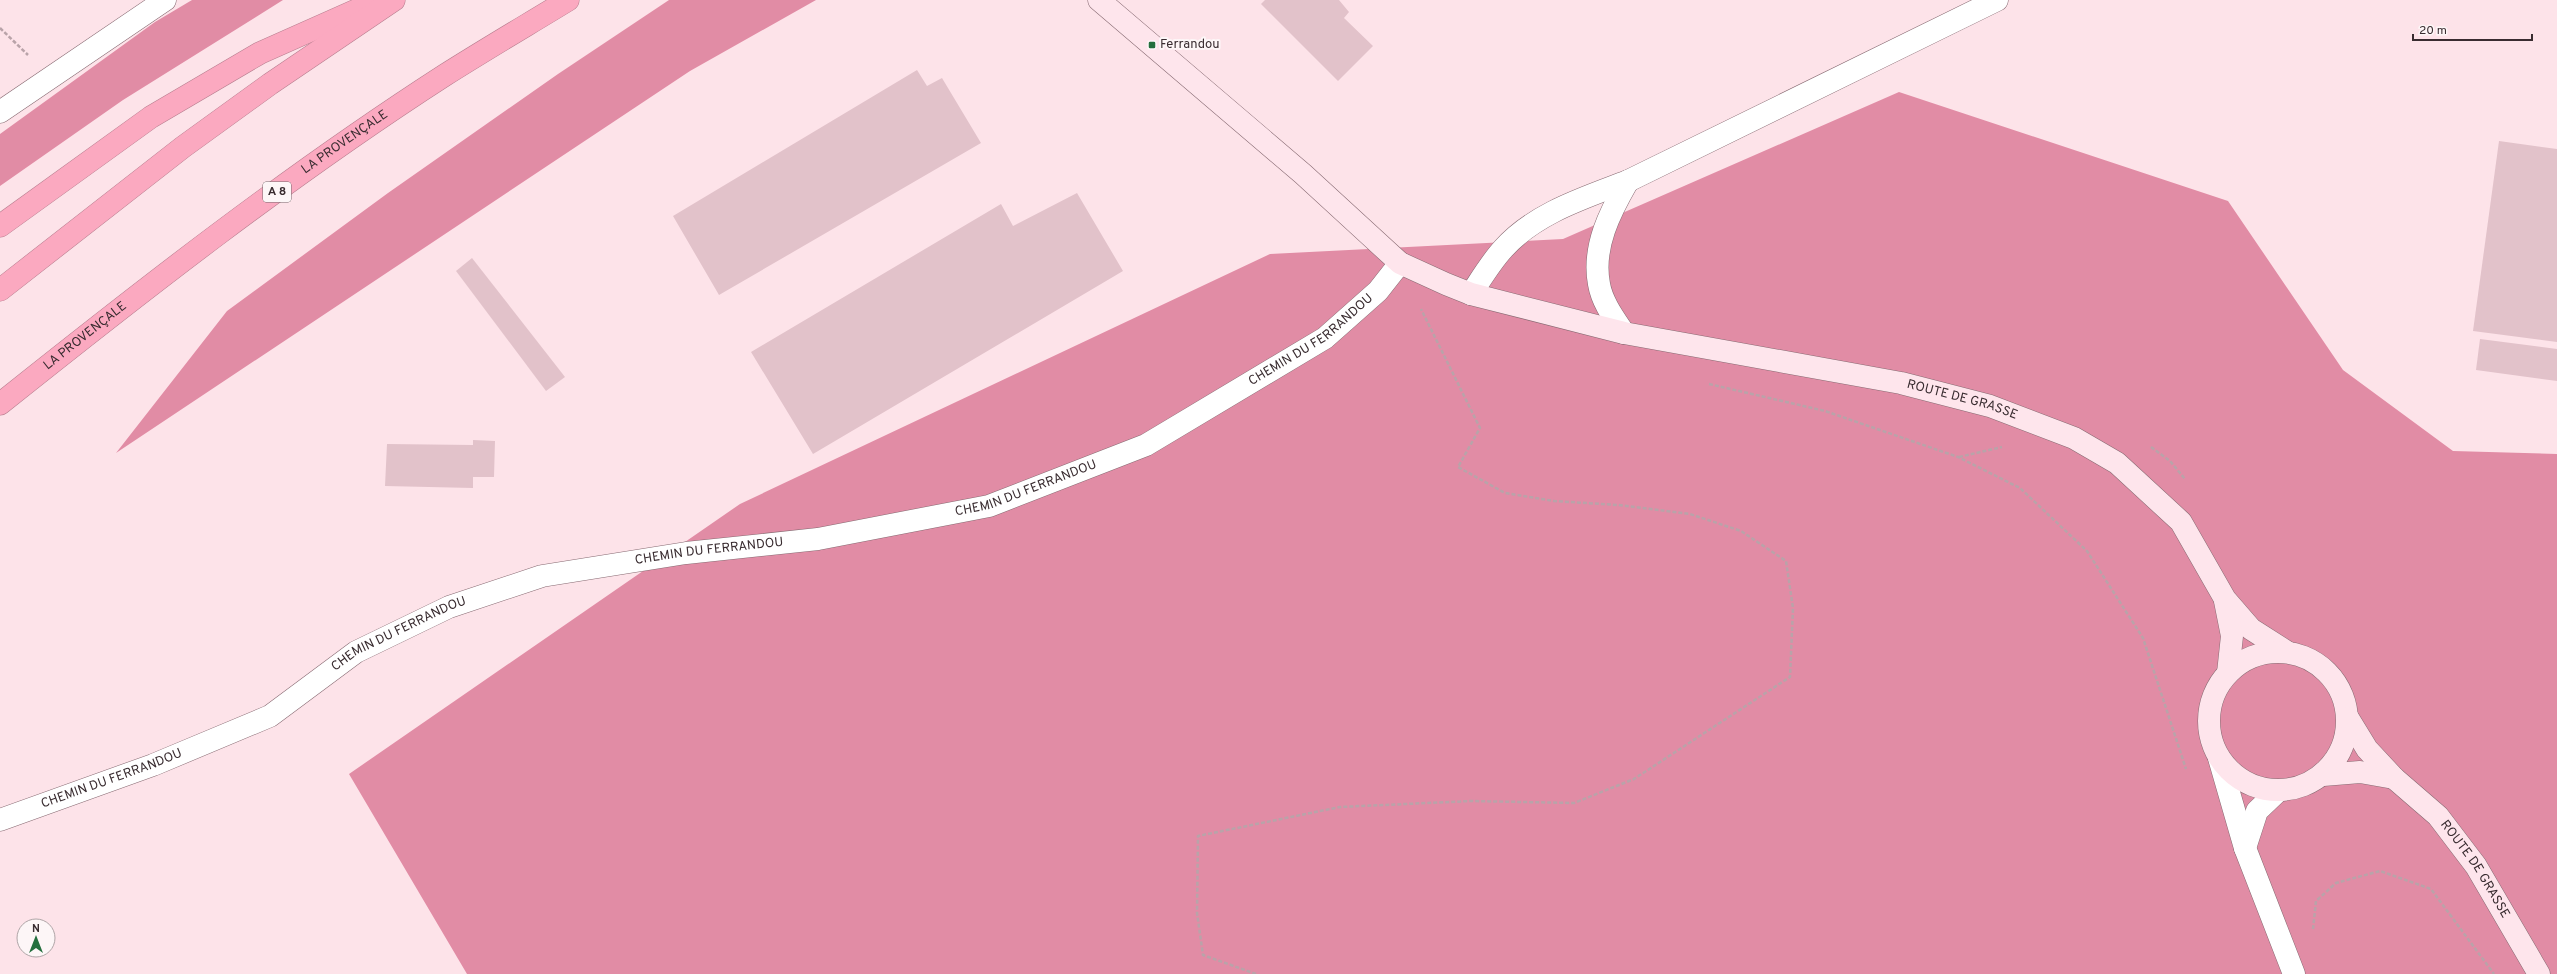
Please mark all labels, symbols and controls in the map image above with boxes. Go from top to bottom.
scale bar [2413,16,2532,42]
text: 20 m [2419,23,2447,39]
place label: Ferrandou [1160,37,1220,53]
marker: Ferrandou [1147,40,1157,50]
street label: LA PROVENÇALE [299,107,391,178]
road number: A 8 [263,182,291,202]
street label: CHEMIN DU FERRANDOU [1246,291,1377,390]
street label: LA PROVENÇALE [41,299,130,374]
street label: ROUTE DE GRASSE [1905,377,2020,424]
street label: CHEMIN DU FERRANDOU [954,457,1099,520]
street label: CHEMIN DU FERRANDOU [634,535,784,569]
street label: CHEMIN DU FERRANDOU [329,594,468,675]
street label: CHEMIN DU FERRANDOU [39,746,185,813]
street label: ROUTE DE GRASSE [2436,817,2513,921]
north arrow [16,918,56,958]
text: N [32,922,40,936]

